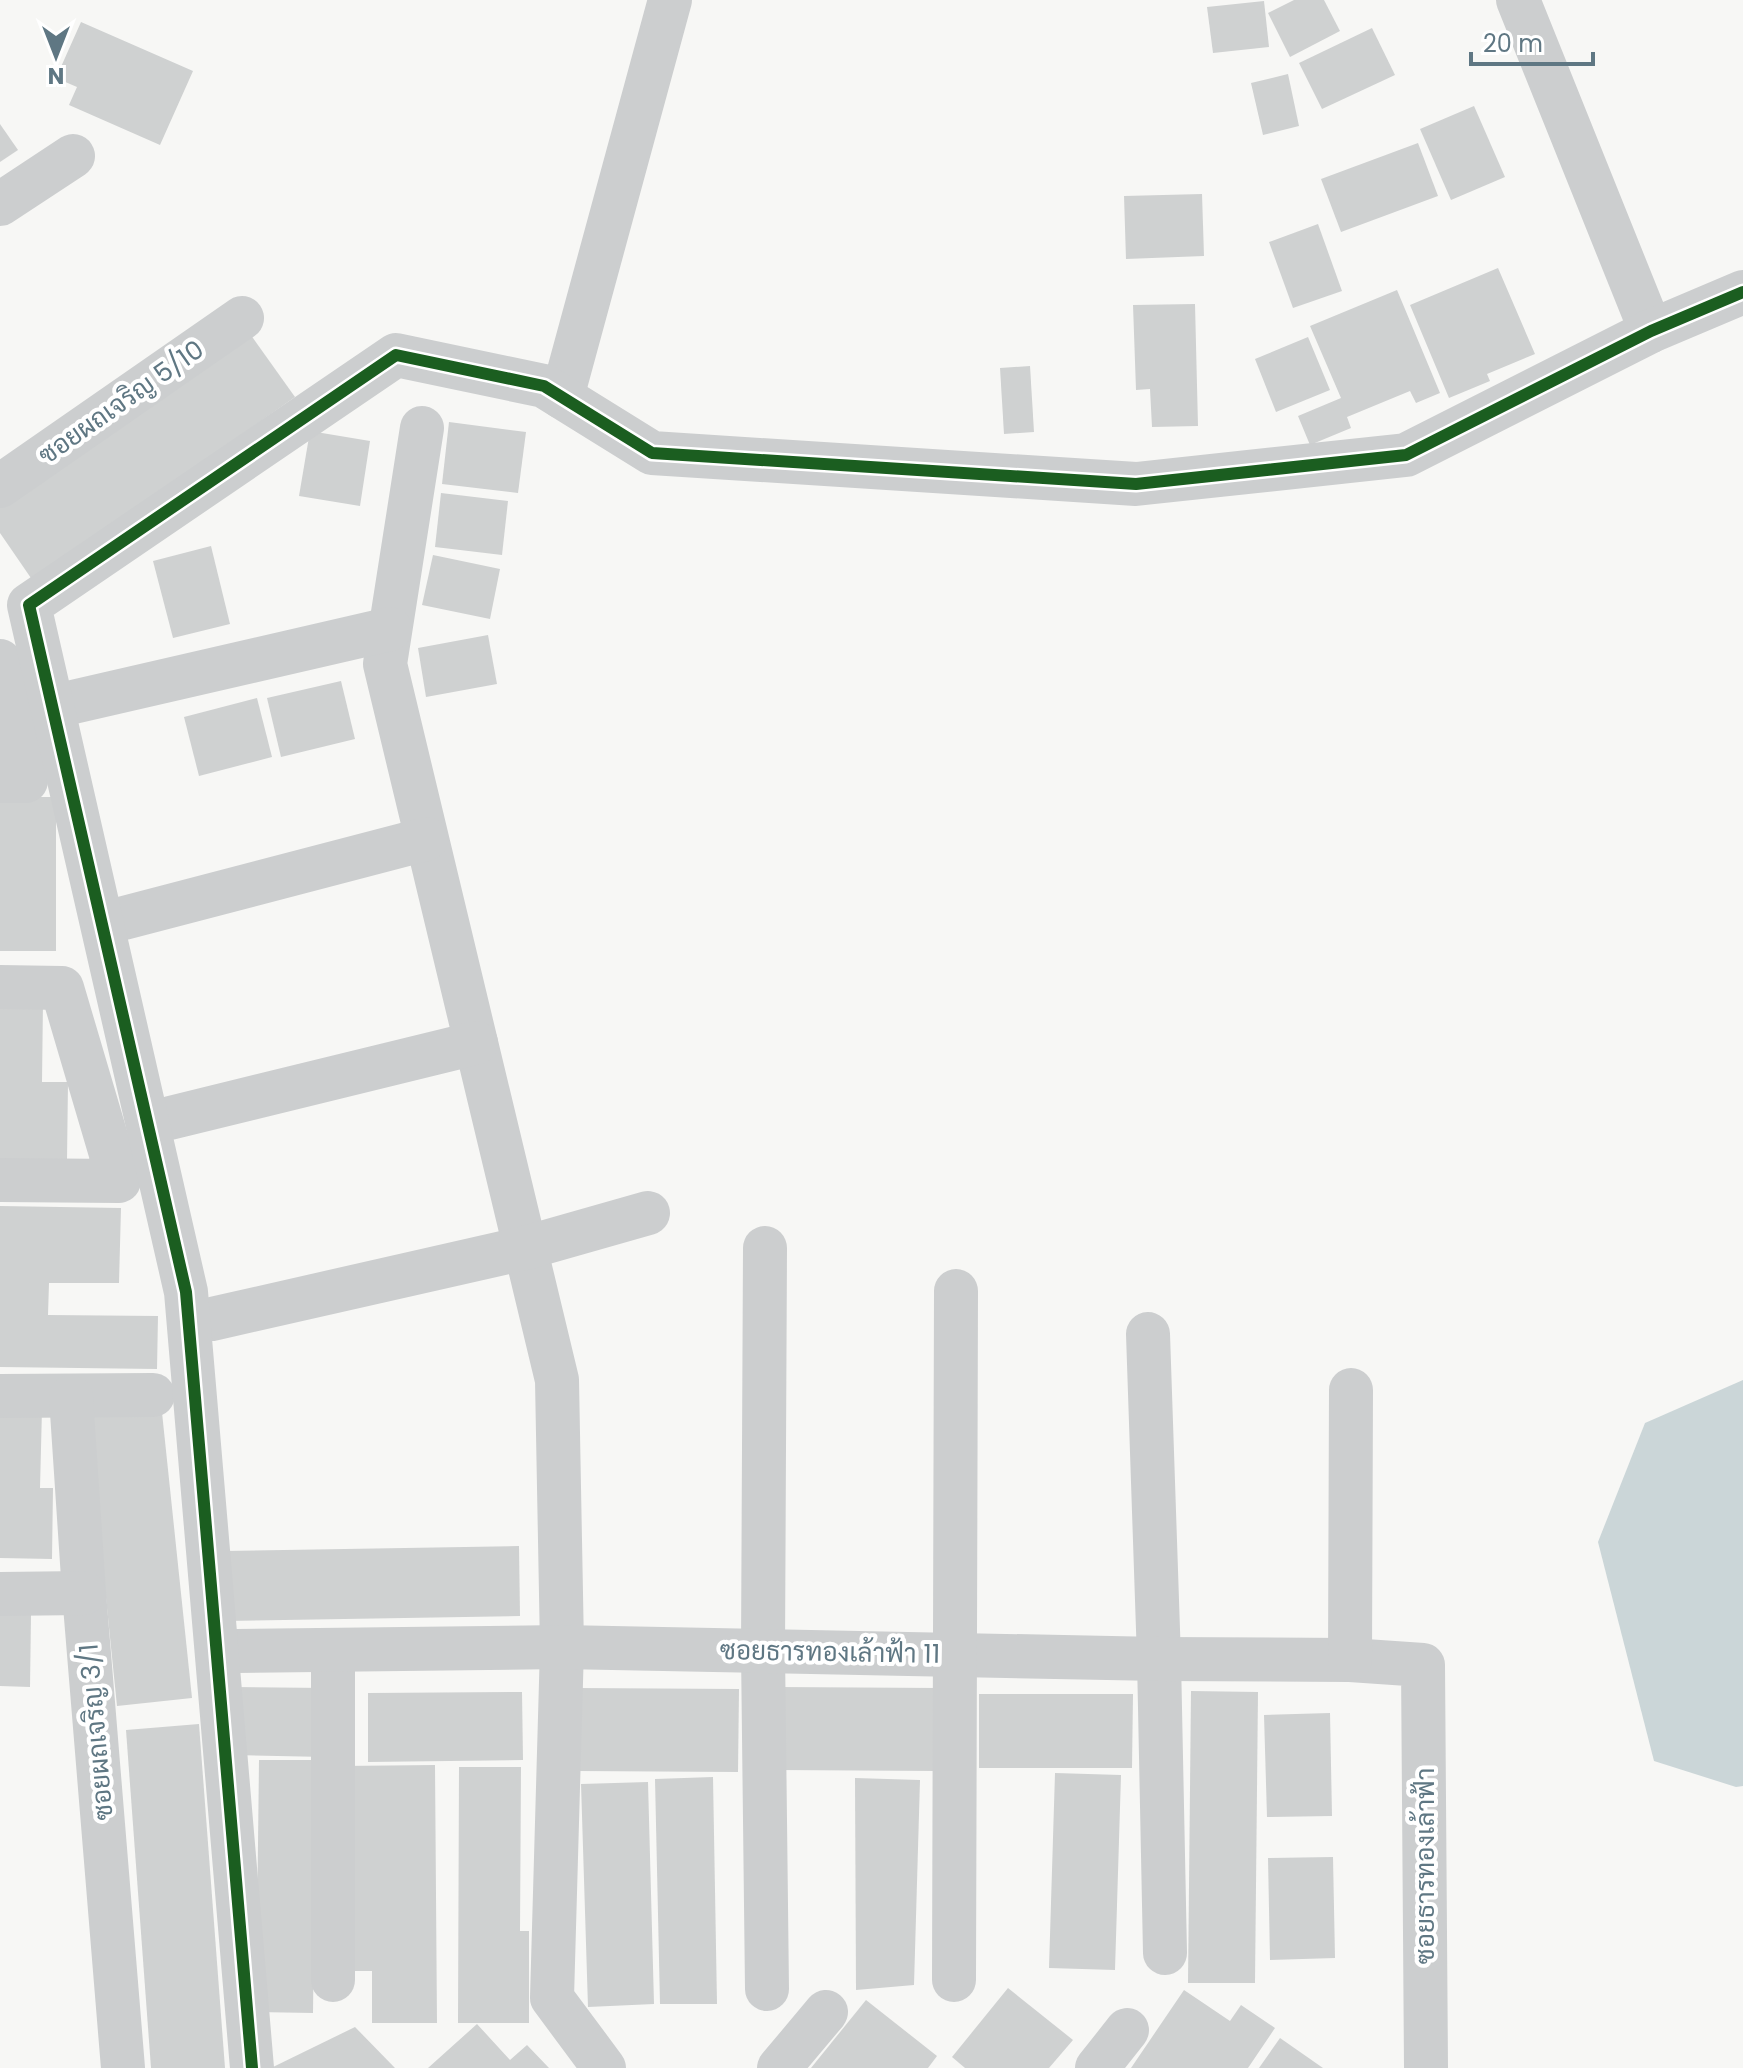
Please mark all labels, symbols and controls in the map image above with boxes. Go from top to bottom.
north arrow [16,16,96,96]
scale bar [1471,16,1593,66]
text: 20 m [1483,27,1543,60]
text: N [48,60,64,91]
street label: ซอยผถเจริญ 5/10 [31,332,211,472]
street label: ซอยธารทองเล้าฟ้า 11 [720,1632,940,1672]
street label: ซอยผถเจริญ 3/1 [70,1642,122,1822]
street label: ซอยธารทองเล้าฟ้า [1407,1768,1443,1964]

